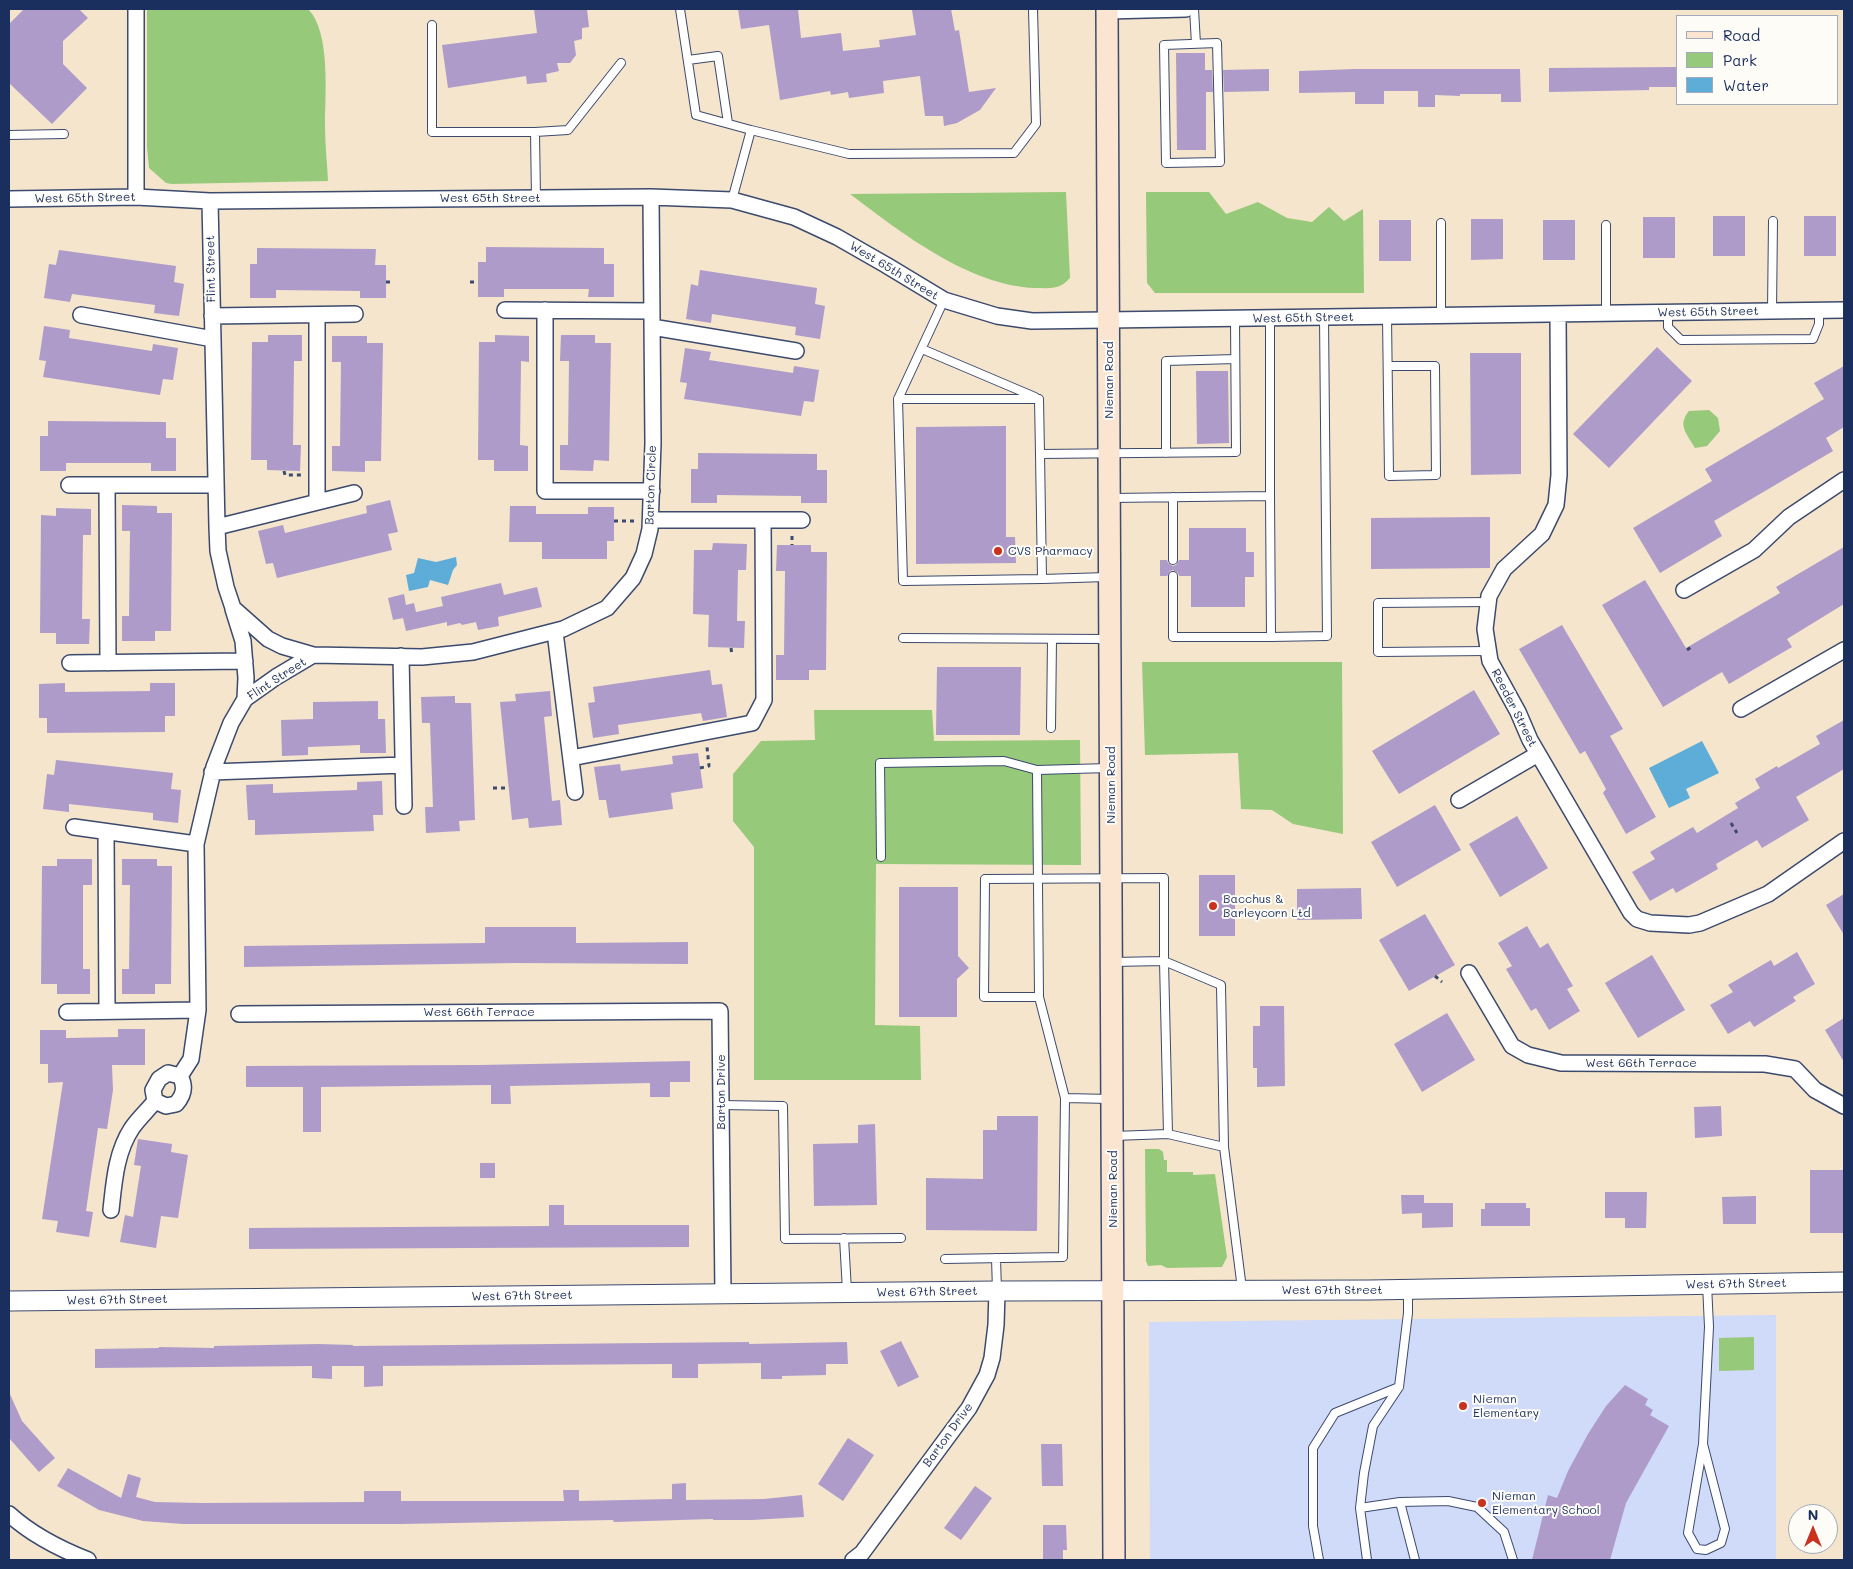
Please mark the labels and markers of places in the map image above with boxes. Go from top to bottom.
place label: CVS Pharmacy [1008,544,1093,558]
marker: CVS Pharmacy [992,545,1004,557]
place label: Bacchus & Barleycorn Ltd [1223,892,1311,920]
marker: Bacchus & Barleycorn Ltd [1207,900,1219,912]
place label: Nieman Elementary [1473,1392,1539,1420]
marker: Nieman Elementary [1457,1400,1469,1412]
place label: Nieman Elementary School [1492,1489,1600,1517]
marker: Nieman Elementary School [1476,1497,1488,1509]

